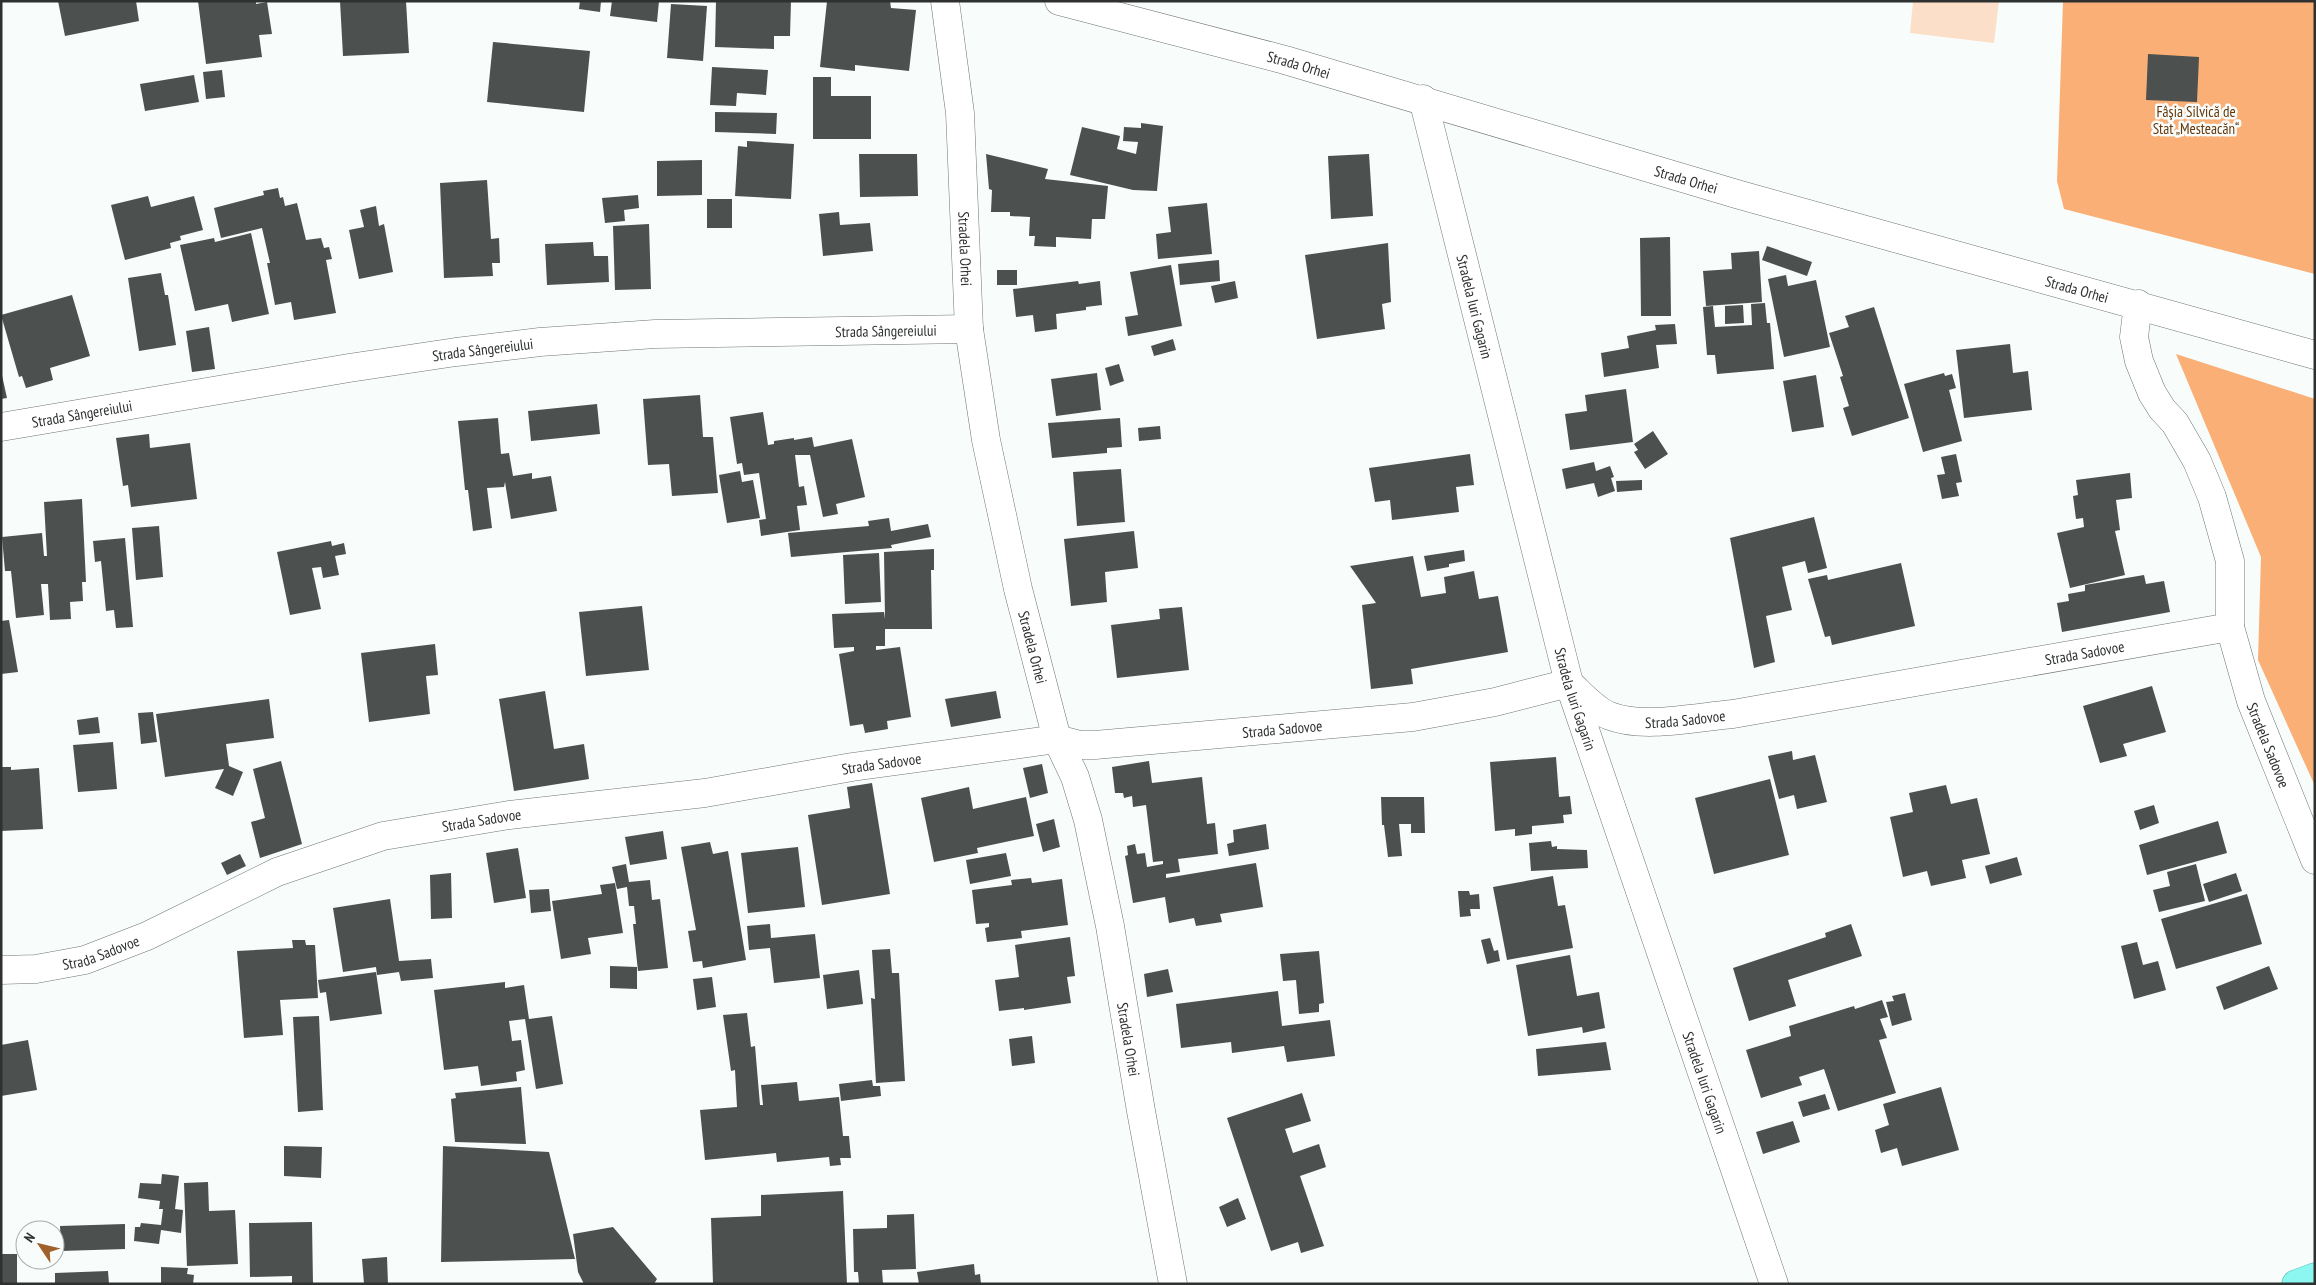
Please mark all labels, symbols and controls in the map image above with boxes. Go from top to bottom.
street label: Strada Orhei [1265,46,1333,82]
park label: Fâşia Silvică de Stat „Mesteacăn“ [2153,102,2239,138]
street label: Strada Orhei [1652,161,1720,197]
street label: Stradela Orhei [955,211,977,287]
street label: Stradela Iuri Gagarin [1453,253,1497,361]
street label: Strada Orhei [2043,271,2111,307]
street label: Strada Sângereiului [835,320,937,341]
street label: Strada Sângereiului [431,333,534,365]
street label: Strada Sângereiului [30,395,133,431]
street label: Stradela Orhei [1015,609,1052,686]
street label: Strada Sadovoe [2043,636,2126,669]
street label: Stradela Iuri Gagarin [1551,646,1601,753]
street label: Stradela Sadovoe [2243,700,2294,790]
street label: Strada Sadovoe [1645,705,1726,731]
street label: Strada Sadovoe [1241,716,1323,741]
street label: Strada Sadovoe [840,748,922,778]
street label: Strada Sadovoe [440,804,522,836]
street label: Strada Sadovoe [61,930,142,973]
street label: Stradela Orhei [1113,1001,1145,1078]
street label: Stradela Iuri Gagarin [1679,1029,1731,1136]
north arrow [15,1220,65,1270]
text: N [20,1229,39,1246]

